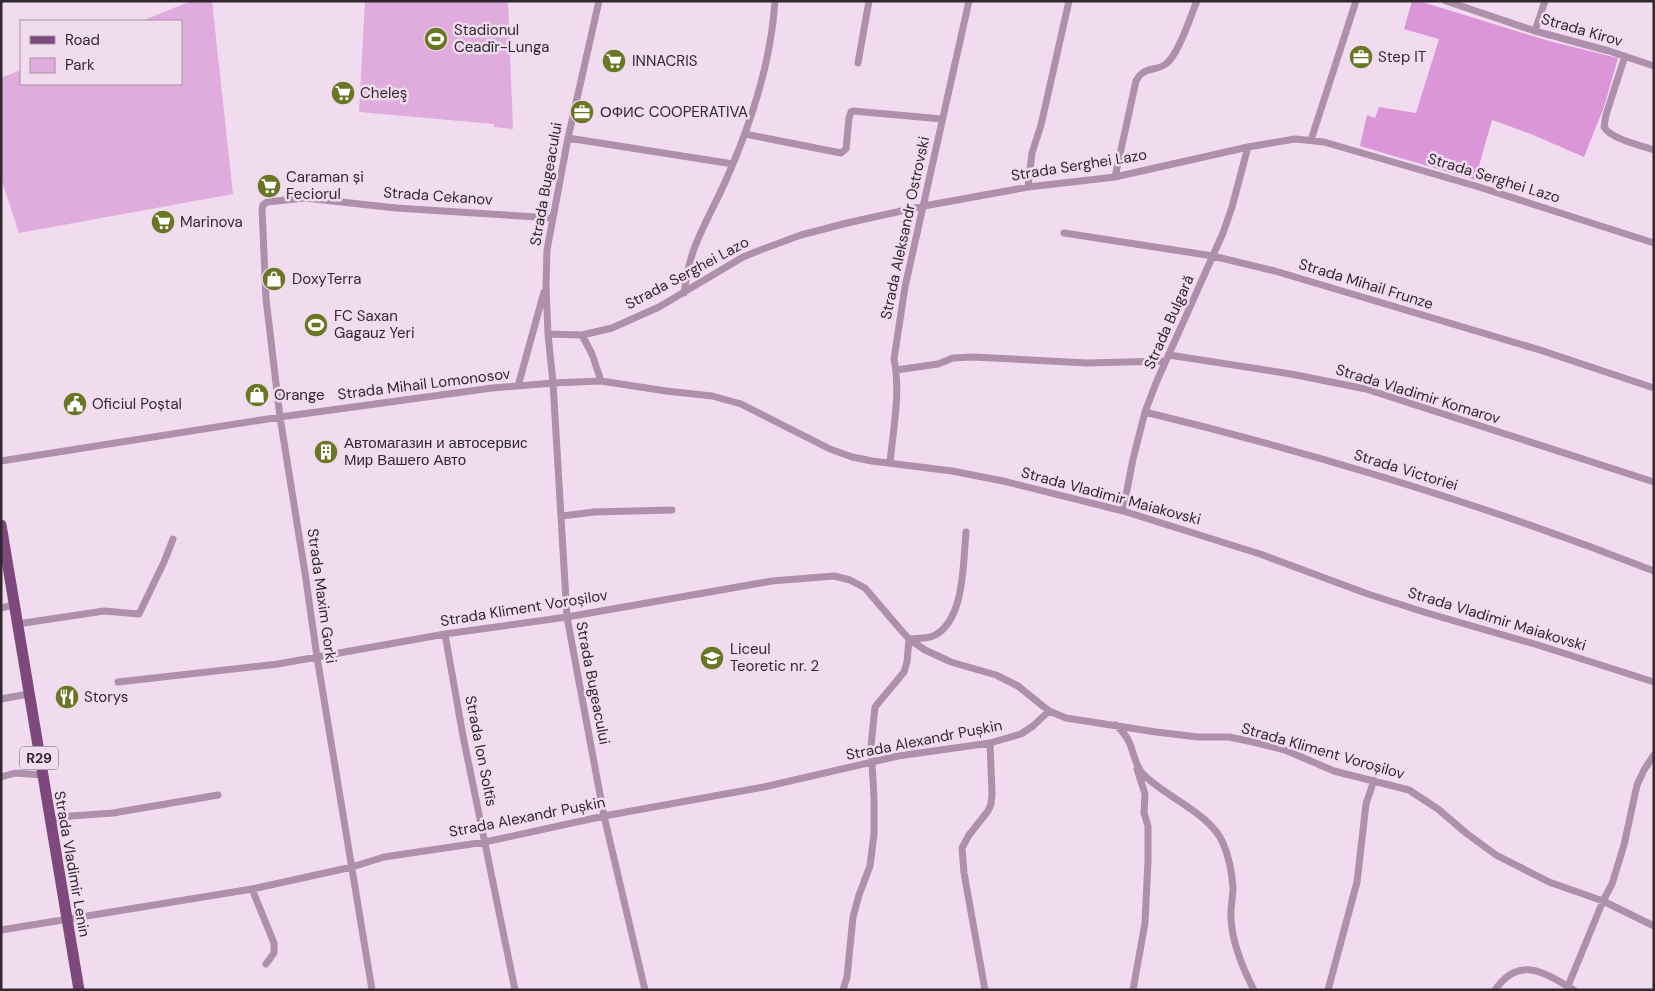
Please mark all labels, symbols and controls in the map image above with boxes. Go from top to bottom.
street label: Strada Kirov [1539,9,1625,51]
legend [20,20,182,85]
place label: Stadionul Ceadîr-Lunga [454,20,550,57]
sports icon: Stadionul Ceadîr-Lunga [423,26,449,52]
text: Road [65,30,100,50]
office icon: Step IT [1348,44,1374,70]
place label: Step IT [1378,47,1426,67]
supermarket icon: INNACRIS [601,48,627,74]
place label: INNACRIS [632,51,698,71]
text: Park [65,55,95,75]
supermarket icon: Cheleş [330,80,356,106]
place label: Cheleş [360,83,407,103]
office icon: ОФИС COOPERATIVA [569,99,595,125]
place label: ОФИС COOPERATIVA [600,102,748,122]
street label: Strada Bugeacului [525,121,567,247]
street label: Strada Aleksandr Ostrovski [876,135,934,321]
street label: Strada Serghei Lazo [1010,144,1149,186]
street label: Strada Serghei Lazo [1425,148,1563,208]
place label: Caraman și Feciorul [286,167,364,204]
supermarket icon: Caraman și Feciorul [256,173,282,199]
street label: Strada Cekanov [383,182,494,210]
supermarket icon: Marinova [150,209,176,235]
place label: Marinova [180,212,243,232]
street label: Strada Serghei Lazo [622,232,752,314]
street label: Strada Mihail Frunze [1296,254,1436,314]
shop icon: DoxyTerra [261,266,287,292]
place label: DoxyTerra [292,269,362,289]
street label: Strada Bulgară [1139,272,1199,372]
place label: FC Saxan Gagauz Yeri [334,306,415,343]
sports icon: FC Saxan Gagauz Yeri [303,312,329,338]
street label: Strada Vladimir Komarov [1333,359,1503,429]
street label: Strada Mihail Lomonosov [336,363,512,405]
shop icon: Orange [244,382,270,408]
place label: Orange [274,385,325,405]
public building icon: Oficiul Poștal [62,391,88,417]
place label: Oficiul Poștal [92,394,182,414]
place label: Автомагазин и автосервис Мир Вашего Авто [344,433,528,470]
building icon: Автомагазин и автосервис Мир Вашего Авто [313,439,339,465]
street label: Strada Victoriei [1352,445,1460,495]
street label: Strada Vladimir Maiakovski [1019,462,1203,530]
street label: Strada Maxim Gorki [303,527,341,665]
street label: Strada Vladimir Maiakovski [1406,582,1588,656]
street label: Strada Kliment Voroșilov [439,585,609,631]
street label: Strada Bugeacului [571,620,615,746]
place label: Liceul Teoretic nr. 2 [730,639,819,676]
school or university icon: Liceul Teoretic nr. 2 [699,645,725,671]
restaurant icon: Storys [54,684,80,710]
place label: Storys [84,687,128,707]
street label: Strada Ion Soltîs [460,694,502,808]
street label: Strada Alexandr Pușkin [844,715,1004,765]
street label: Strada Kliment Voroșilov [1239,718,1407,784]
road number: R29 [20,746,58,770]
street label: Strada Vladimir Lenin [49,789,95,939]
street label: Strada Alexandr Pușkin [447,792,607,842]

